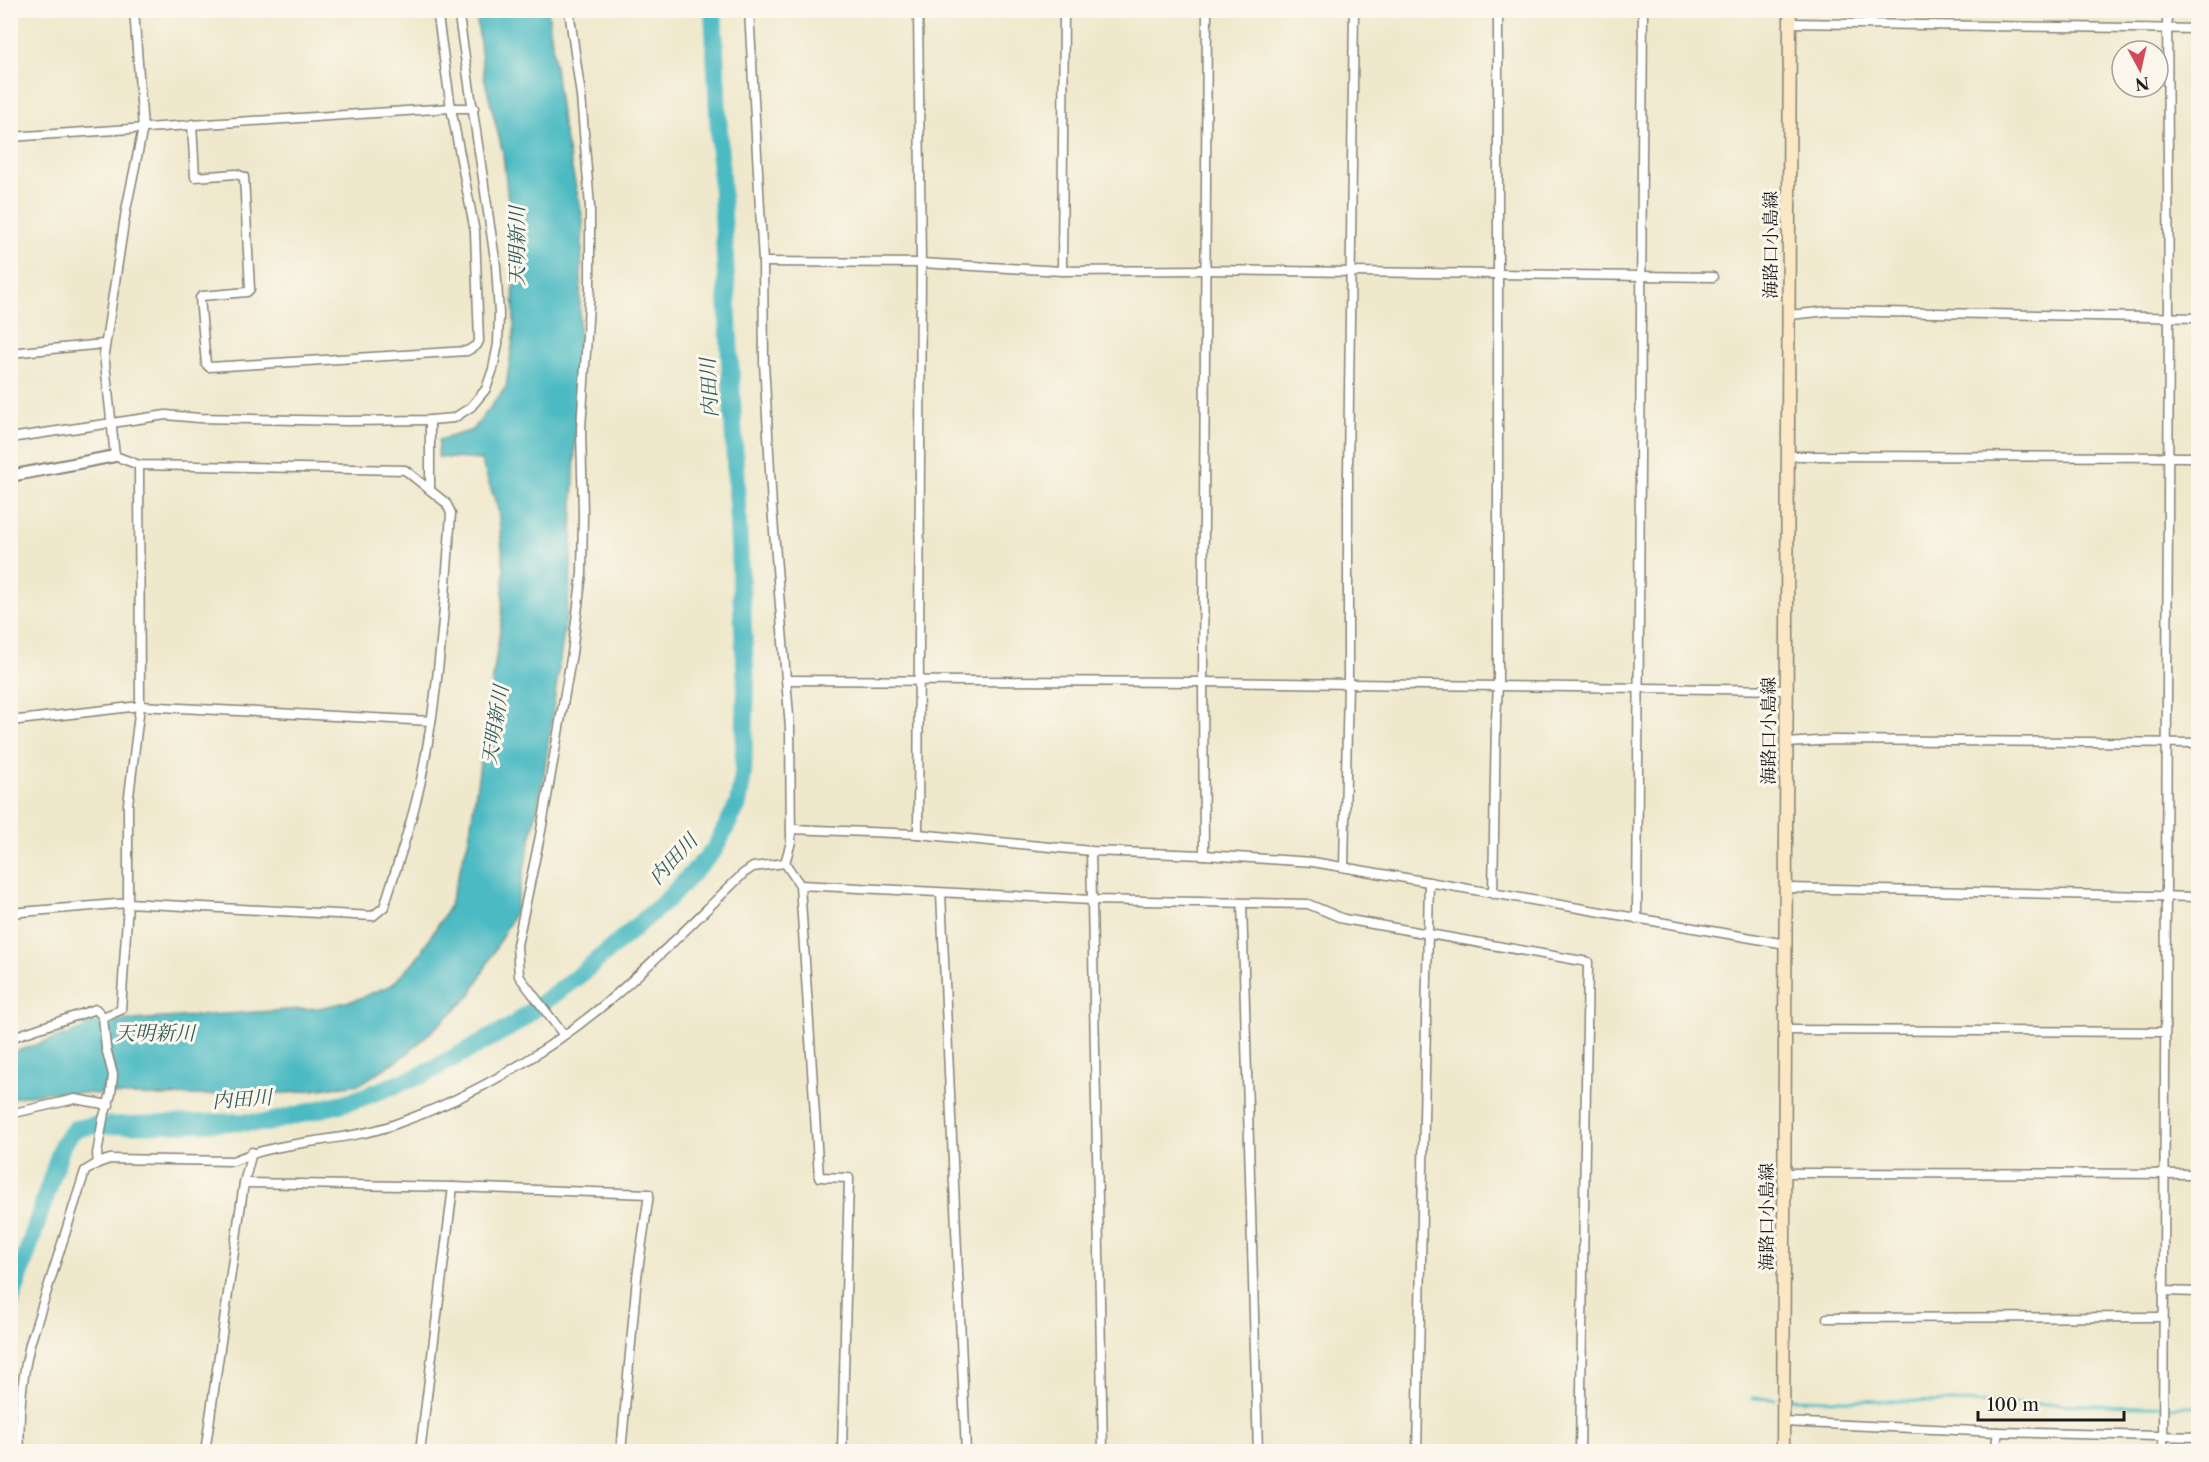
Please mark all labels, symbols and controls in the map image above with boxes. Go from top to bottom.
north arrow [2110,39,2170,99]
text: N [2134,73,2150,95]
street label: 海路口小島線 [1760,191,1782,299]
water label: 天明新川 [505,204,529,286]
water label: 内田川 [695,355,723,419]
street label: 海路口小島線 [1758,677,1780,785]
water label: 天明新川 [477,682,513,766]
water label: 内田川 [644,827,704,889]
water label: 天明新川 [115,1021,197,1045]
water label: 内田川 [211,1085,275,1113]
street label: 海路口小島線 [1756,1163,1778,1271]
scale bar [1978,1384,2124,1422]
text: 100 m [1987,1394,2039,1416]

